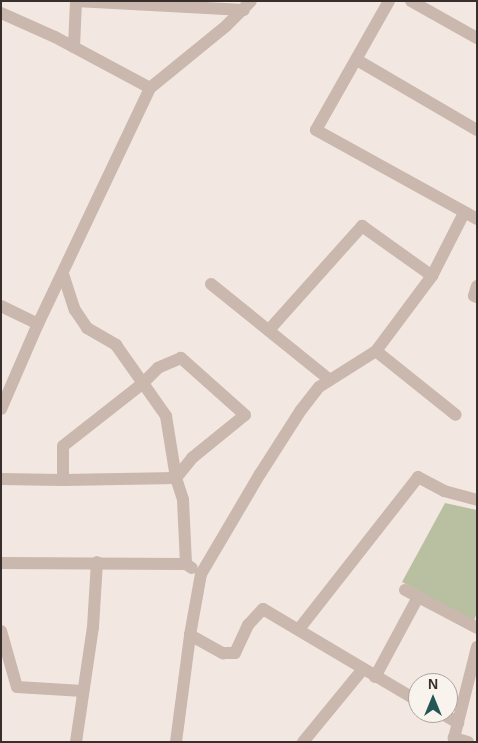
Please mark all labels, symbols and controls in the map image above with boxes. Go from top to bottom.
north arrow [408,673,458,723]
text: N [428,676,438,692]

